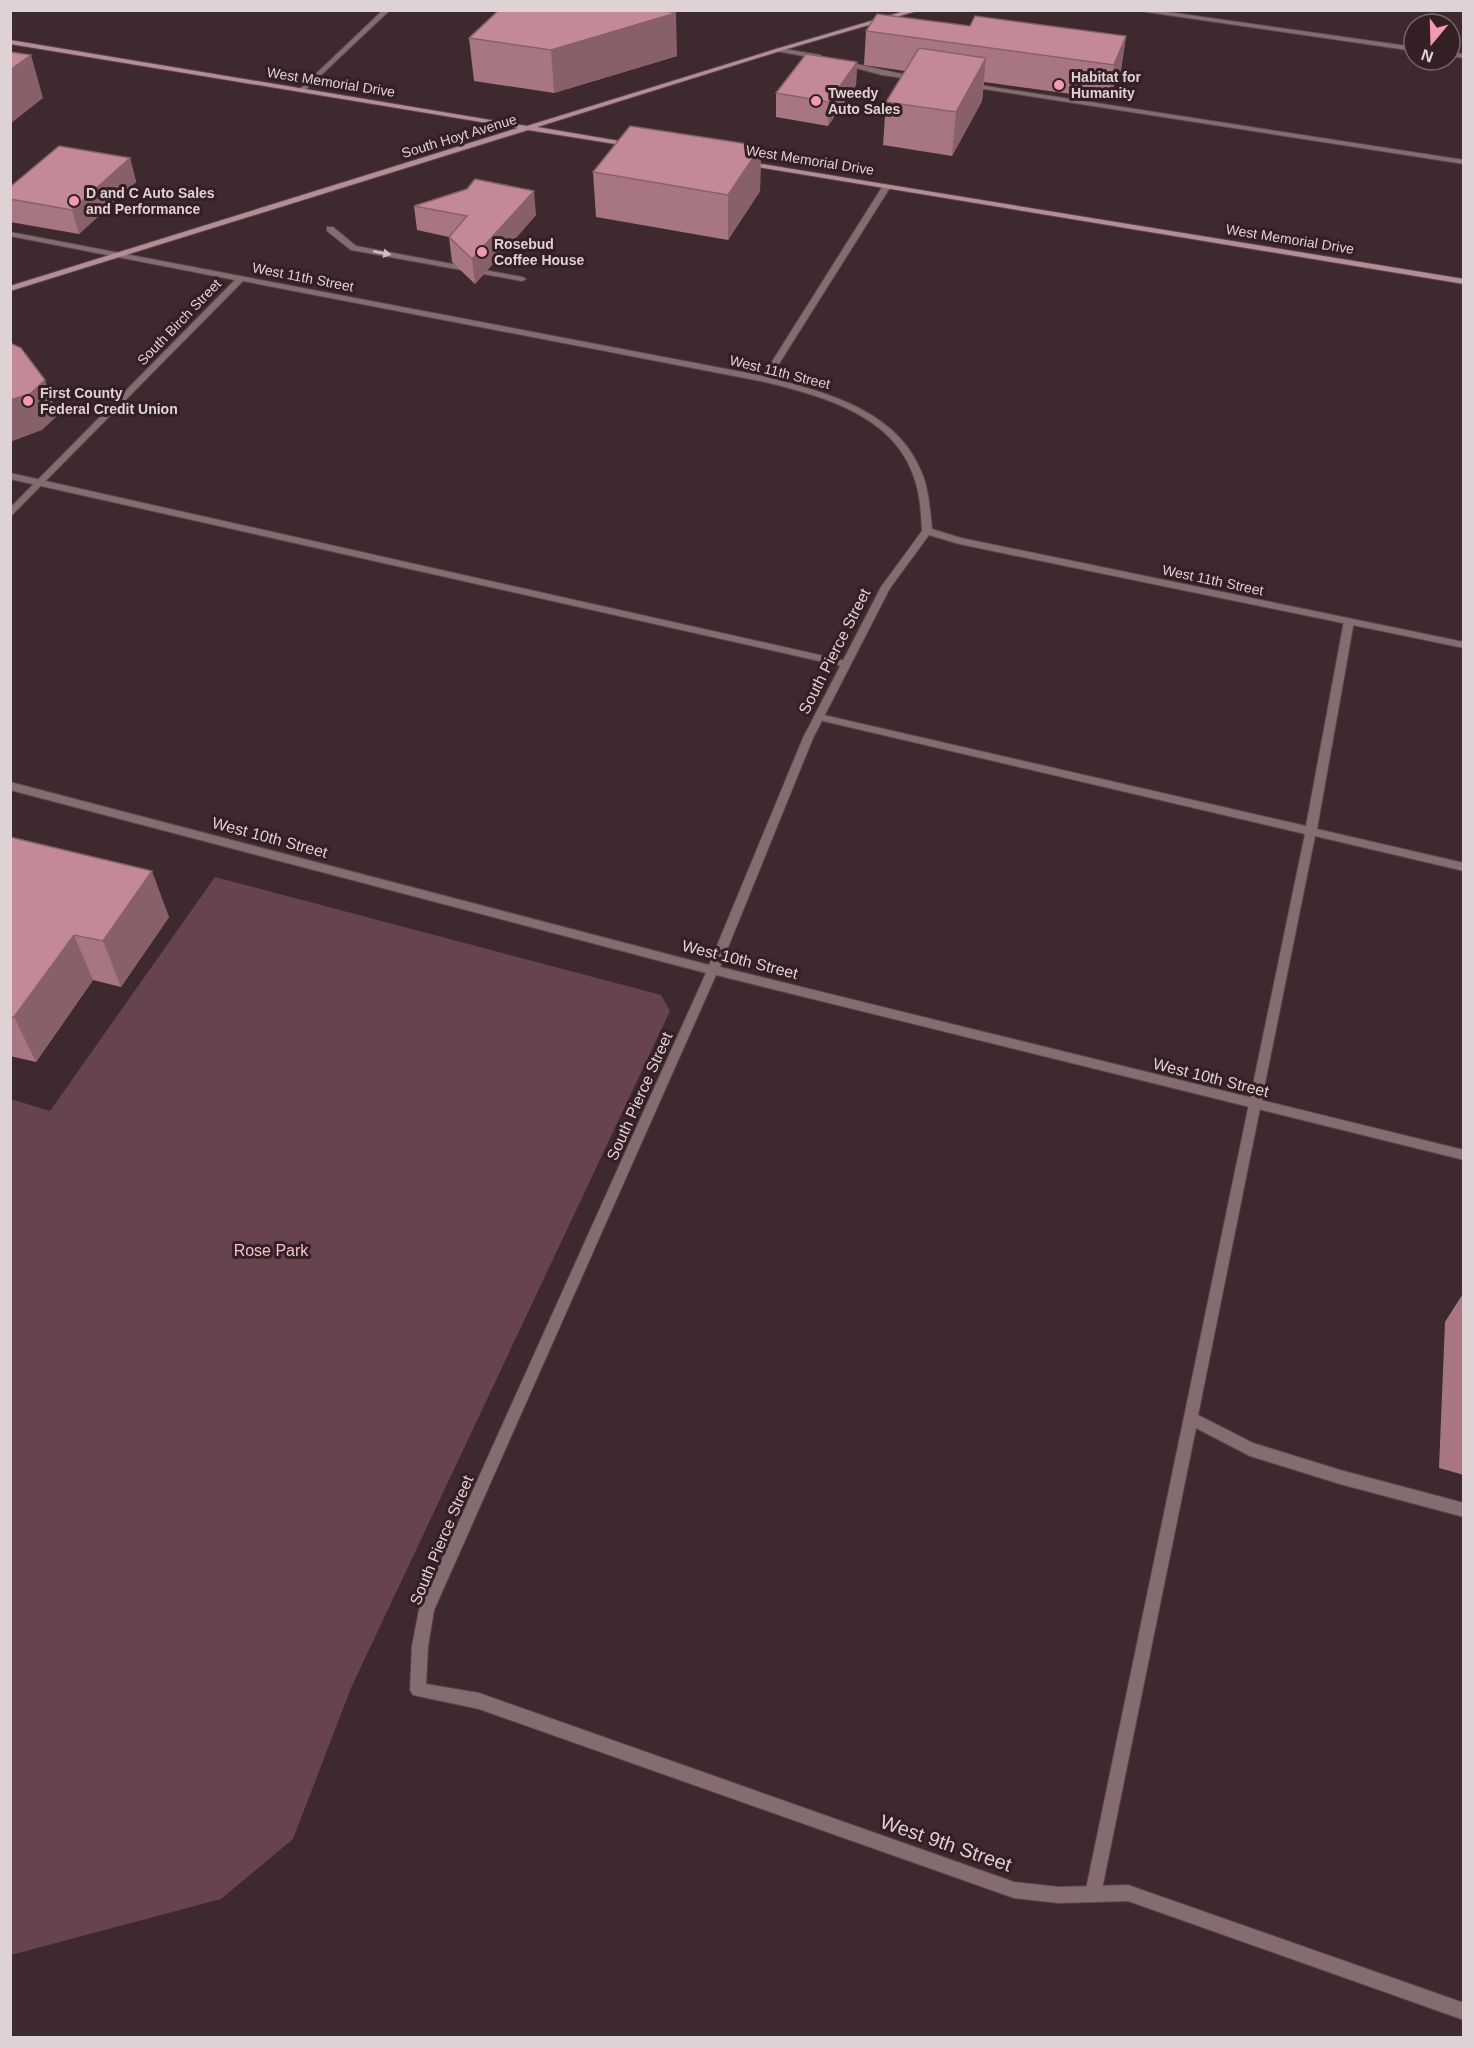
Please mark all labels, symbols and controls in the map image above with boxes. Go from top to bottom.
north arrow [1402,12,1462,72]
text: N [1419,46,1436,66]
street label: West Memorial Drive [266,64,396,100]
place label: Habitat for Humanity [1071,69,1142,101]
marker: Habitat for Humanity [1052,78,1066,92]
place label: Tweedy Auto Sales [828,85,901,117]
marker: Tweedy Auto Sales [809,94,823,108]
street label: South Hoyt Avenue [399,111,519,161]
street label: West Memorial Drive [745,142,875,178]
place label: D and C Auto Sales and Performance [86,185,215,217]
marker: D and C Auto Sales and Performance [67,194,81,208]
street label: West Memorial Drive [1225,221,1355,257]
place label: Rosebud Coffee House [494,236,584,268]
marker: Rosebud Coffee House [475,245,489,259]
one-way arrow [372,249,391,258]
street label: West 11th Street [251,259,355,295]
street label: South Birch Street [134,276,224,368]
street label: West 11th Street [728,352,832,392]
place label: First County Federal Credit Union [40,385,178,417]
marker: First County Federal Credit Union [21,394,35,408]
street label: West 11th Street [1161,561,1265,599]
street label: South Pierce Street [795,585,874,717]
street label: West 10th Street [210,814,330,861]
street label: West 10th Street [680,937,800,982]
street label: South Pierce Street [603,1029,676,1163]
street label: West 10th Street [1151,1055,1271,1100]
park label: Rose Park [234,1242,309,1259]
street label: South Pierce Street [407,1473,477,1607]
street label: West 9th Street [877,1810,1015,1876]

